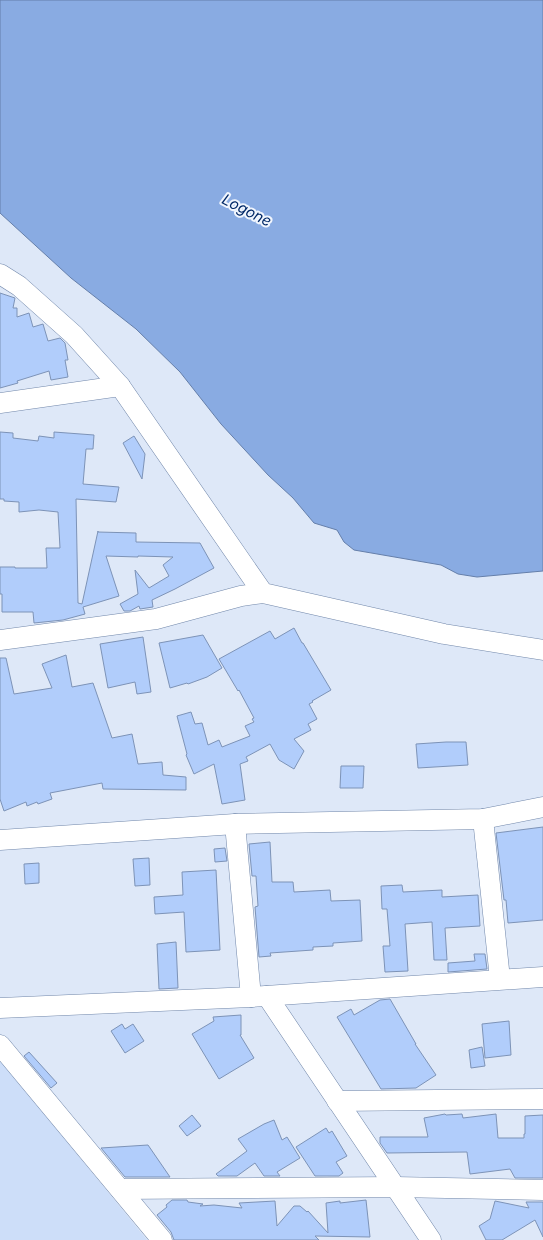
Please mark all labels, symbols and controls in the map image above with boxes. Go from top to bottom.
water label: Logone [219,189,275,231]

